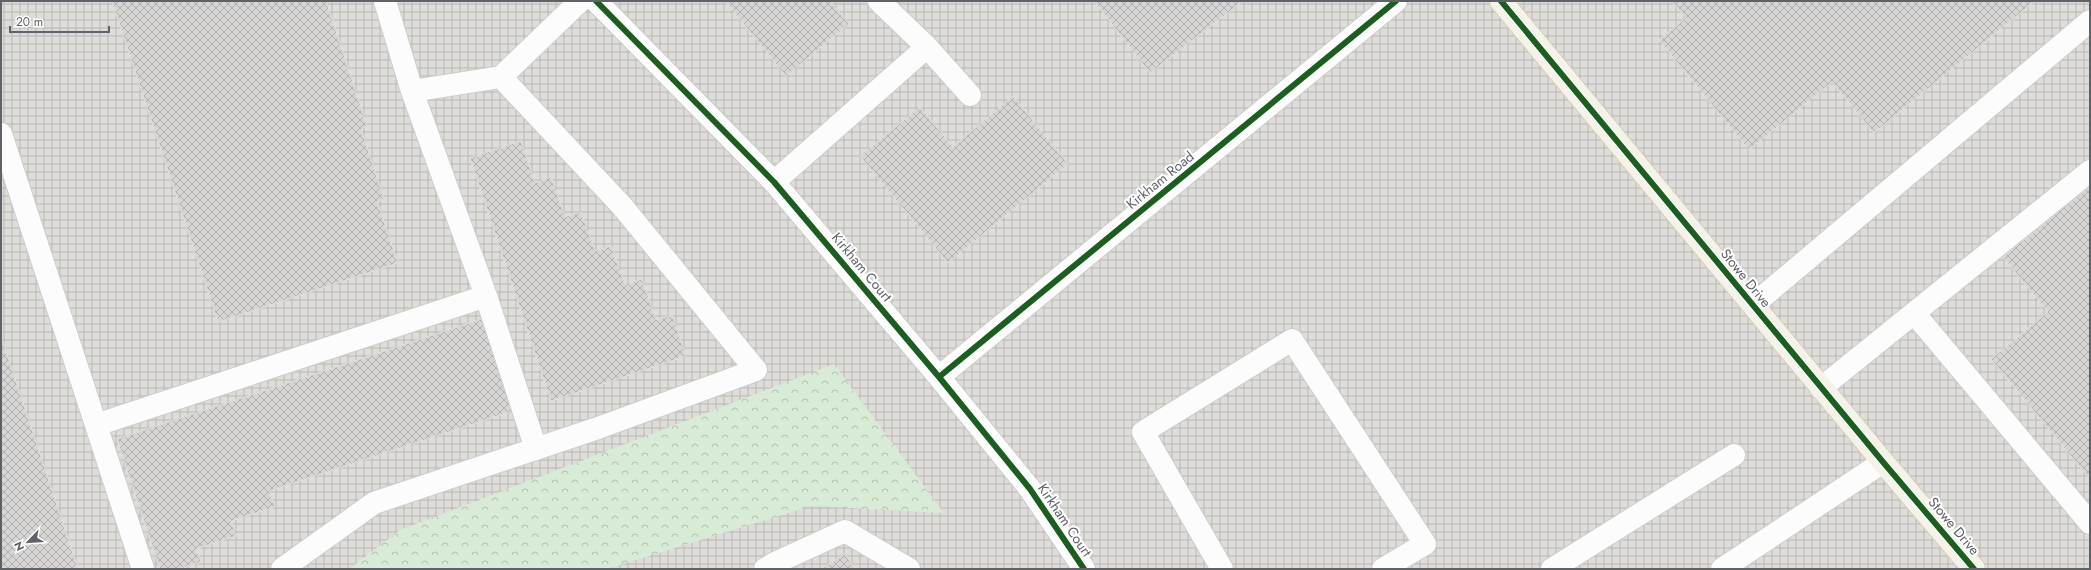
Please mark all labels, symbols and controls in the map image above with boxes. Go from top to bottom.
scale bar [10,8,109,34]
text: 20 m [16,13,43,31]
street label: Kirkham Road [1122,146,1198,214]
street label: Kirkham Court [827,228,897,306]
street label: Stowe Drive [1716,244,1776,312]
street label: Kirkham Court [1033,479,1097,561]
street label: Stowe Drive [1924,493,1984,559]
north arrow [8,522,48,562]
text: N [10,539,28,554]

